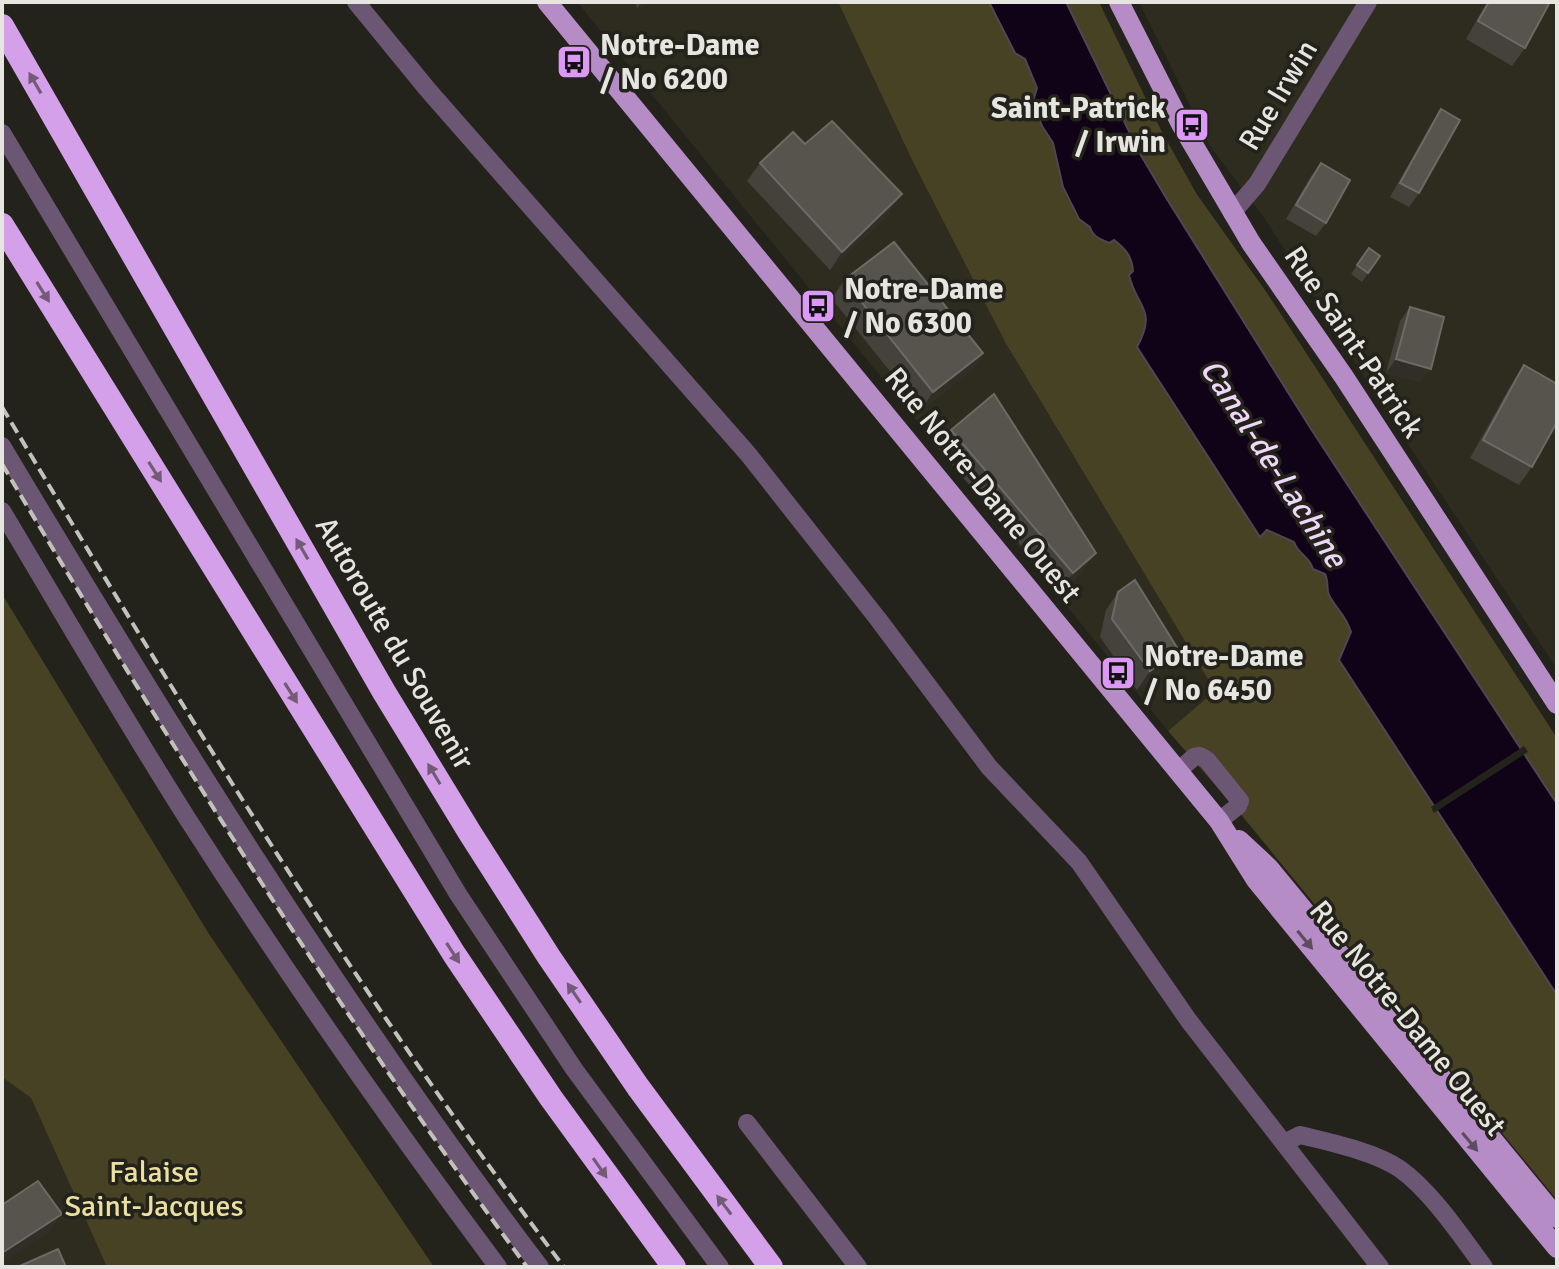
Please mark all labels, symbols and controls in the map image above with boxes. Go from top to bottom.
place label: Notre-Dame / No 6200 [600,27,760,98]
street label: Rue Irwin [1231,33,1326,157]
bus stop icon: Notre-Dame / No 6200 [555,43,593,81]
one-way arrow [28,72,42,95]
place label: Saint-Patrick / Irwin [991,90,1166,161]
bus stop icon: Saint-Patrick / Irwin [1173,106,1211,144]
street label: Rue Saint-Patrick [1276,239,1431,445]
place label: Notre-Dame / No 6300 [844,271,1004,342]
one-way arrow [35,280,50,303]
bus stop icon: Notre-Dame / No 6300 [799,287,837,325]
water label: Canal-de-Lachine [1192,352,1357,576]
street label: Rue Notre-Dame Ouest [876,360,1089,610]
one-way arrow [147,461,161,483]
street label: Autoroute du Souvenir [307,510,482,776]
one-way arrow [295,538,309,561]
place label: Notre-Dame / No 6450 [1144,638,1304,709]
bus stop icon: Notre-Dame / No 6450 [1099,654,1137,692]
one-way arrow [284,682,298,704]
one-way arrow [427,763,441,785]
street label: Rue Notre-Dame Ouest [1301,893,1514,1143]
one-way arrow [1297,930,1313,950]
one-way arrow [446,942,460,964]
one-way arrow [567,982,582,1003]
one-way arrow [1461,1131,1478,1151]
park label: Falaise Saint-Jacques [64,1154,244,1225]
one-way arrow [592,1157,607,1178]
one-way arrow [717,1195,733,1215]

